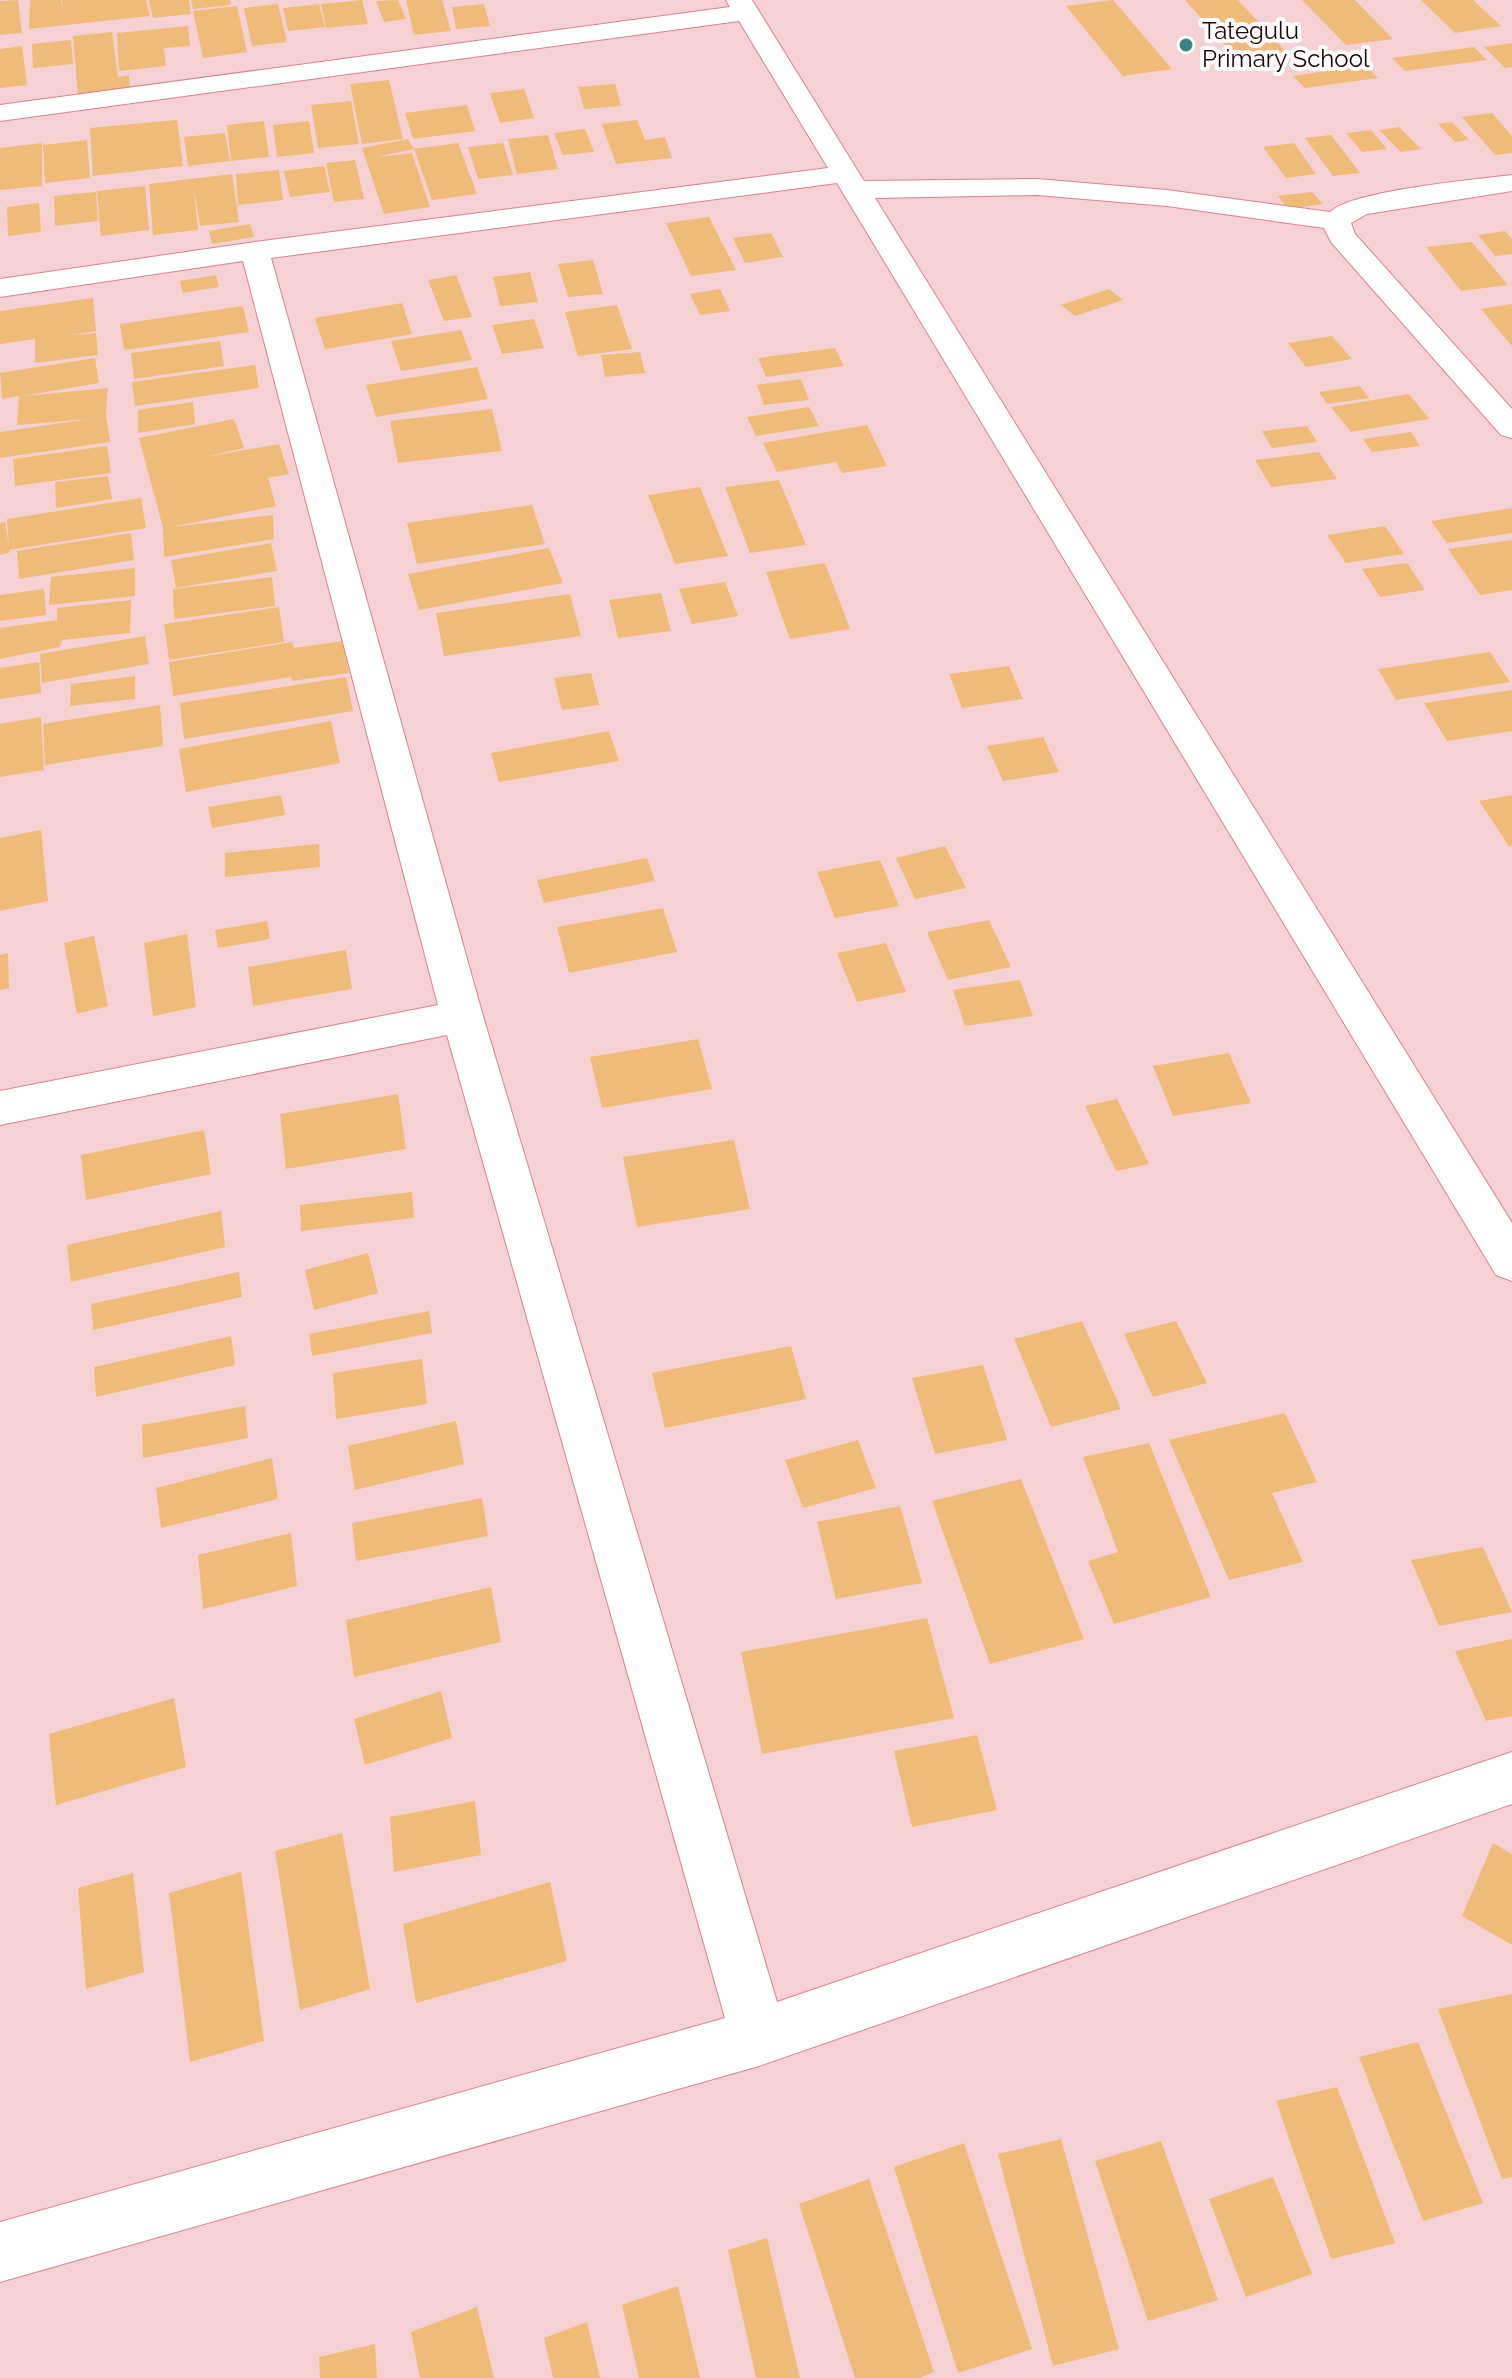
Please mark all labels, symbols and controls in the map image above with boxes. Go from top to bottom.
place label: Tategulu Primary School [1202,16,1370,73]
marker: Tategulu Primary School [1177,36,1195,54]

